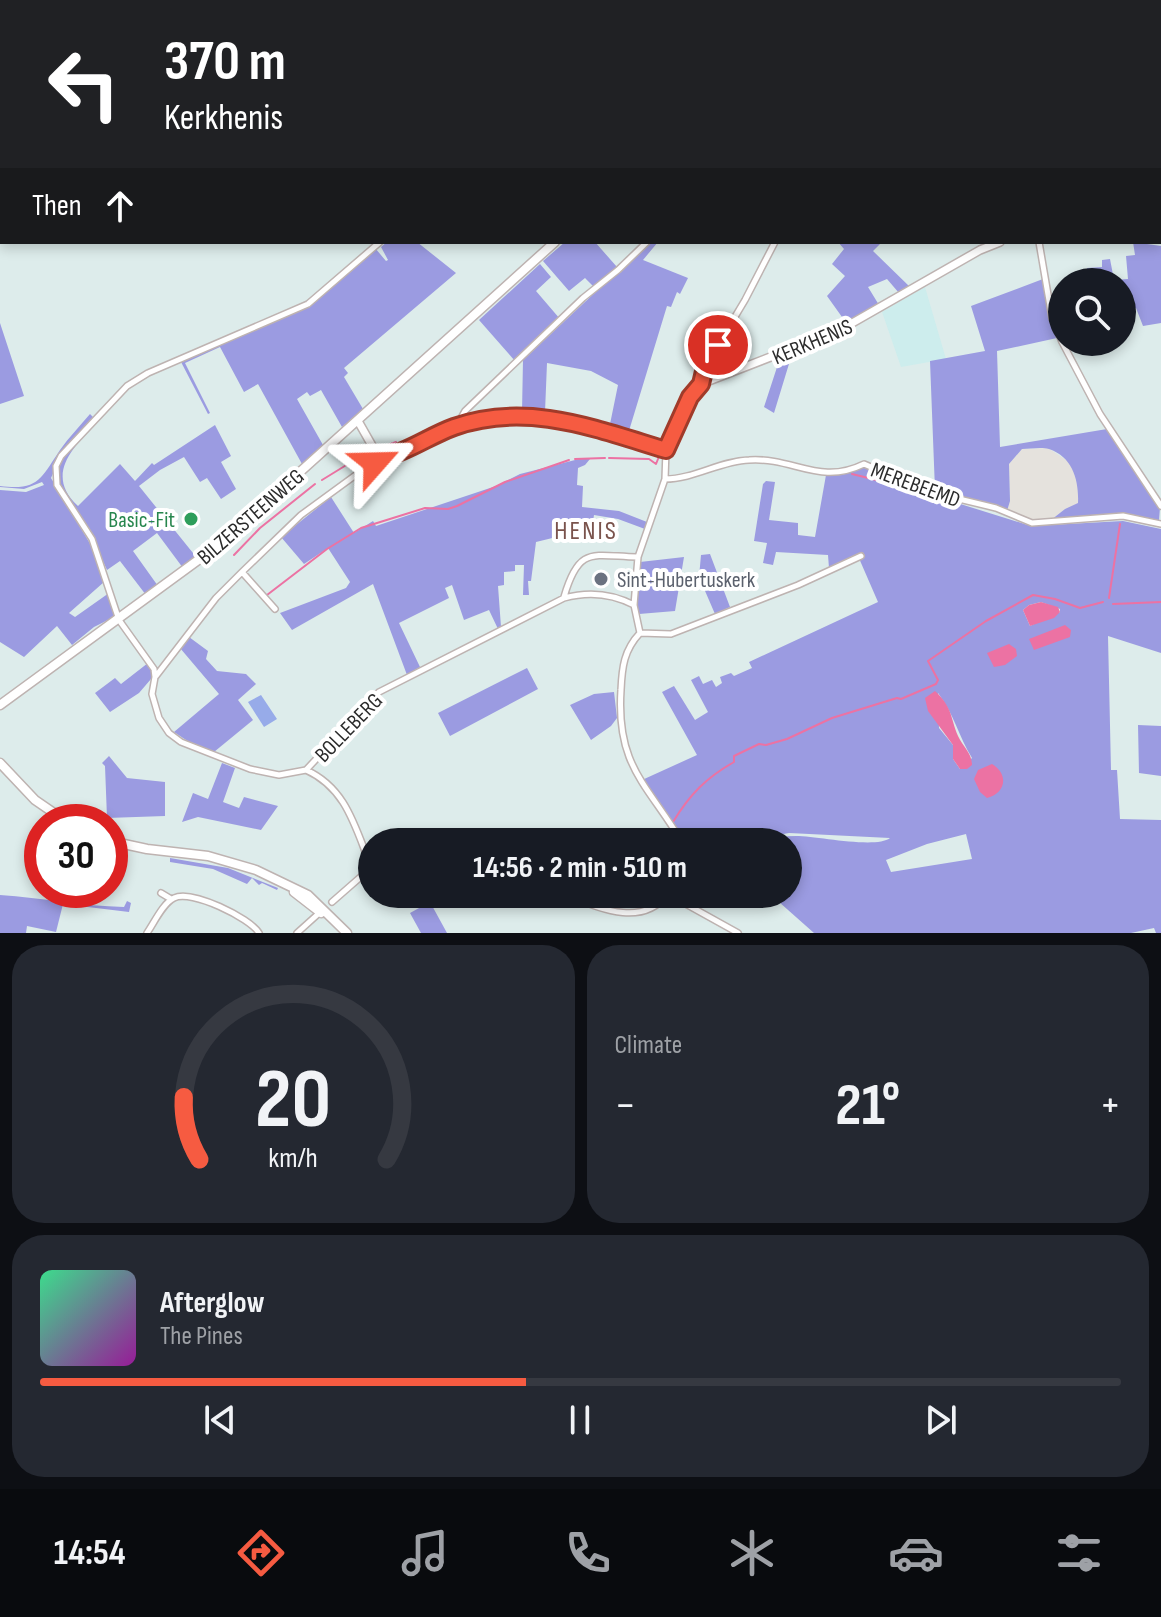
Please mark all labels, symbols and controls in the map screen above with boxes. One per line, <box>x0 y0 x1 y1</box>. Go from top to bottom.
text: 370 m <box>164 29 286 96</box>
icon: left <box>32 32 136 136</box>
text: Kerkhenis <box>164 97 283 140</box>
icon: ahead <box>98 184 142 228</box>
text: Then <box>32 188 82 224</box>
map controls <box>1048 268 1136 356</box>
button: search <box>1048 268 1136 356</box>
pin <box>684 311 752 379</box>
street label: KERKHENIS <box>769 313 857 371</box>
icon: arrive <box>696 323 740 367</box>
position arrow <box>333 421 417 505</box>
street label: MEREBEEMD <box>867 457 964 514</box>
street label: BILZERSTEENWEG <box>192 463 310 571</box>
place label: Basic-Fit <box>108 507 175 534</box>
marker: Basic-Fit <box>182 510 200 528</box>
district label: HENIS <box>554 516 618 547</box>
place label: Sint-Hubertuskerk <box>617 567 756 594</box>
marker: Sint-Hubertuskerk <box>592 570 610 588</box>
street label: BOLLEBERG <box>310 688 389 768</box>
speed limit sign: 30 <box>24 804 128 908</box>
text: 14:56 · 2 min · 510 m <box>473 850 687 886</box>
text: Climate <box>615 1030 682 1061</box>
text: 20 <box>255 1051 331 1151</box>
text: 21° <box>835 1070 900 1142</box>
text: − <box>615 1079 636 1132</box>
text: + <box>1099 1079 1121 1132</box>
text: km/h <box>269 1141 318 1176</box>
text: Afterglow <box>160 1285 265 1321</box>
text: The Pines <box>160 1321 243 1352</box>
icon: previous <box>198 1398 242 1442</box>
icon: pause <box>558 1398 602 1442</box>
icon: next <box>919 1398 963 1442</box>
icon: directions <box>233 1525 289 1581</box>
icon: music <box>397 1525 453 1581</box>
icon: phone <box>560 1525 616 1581</box>
icon: climate <box>724 1525 780 1581</box>
icon: car <box>888 1525 944 1581</box>
icon: filters <box>1051 1525 1107 1581</box>
text: 14:54 <box>54 1532 126 1575</box>

